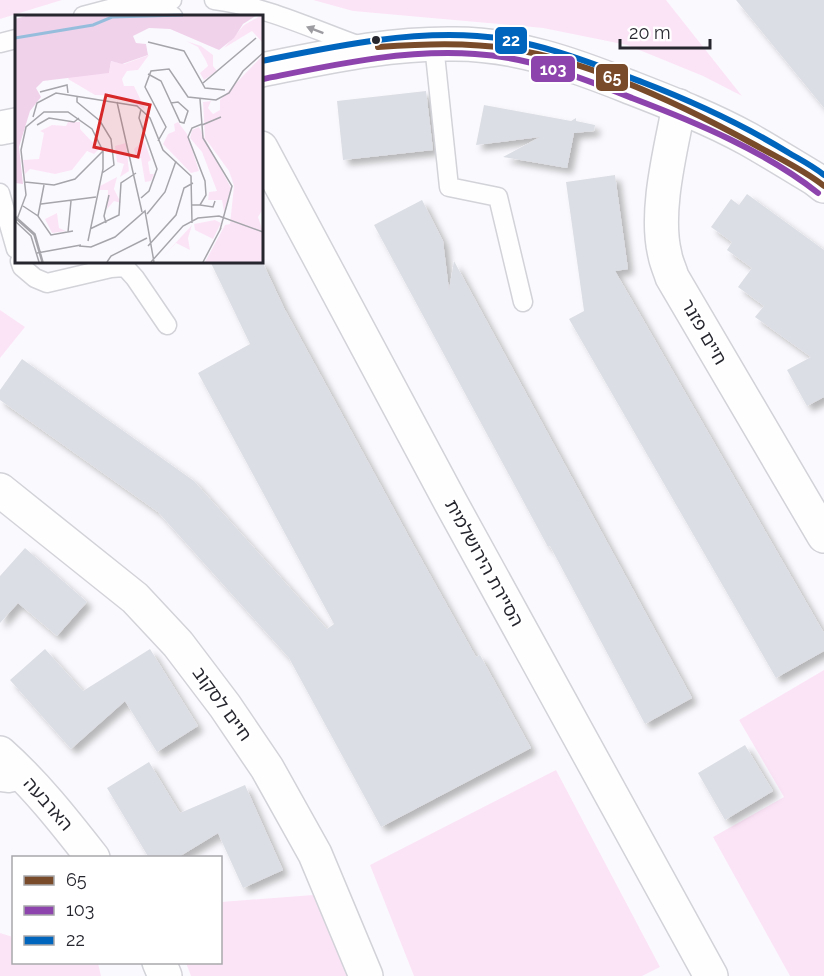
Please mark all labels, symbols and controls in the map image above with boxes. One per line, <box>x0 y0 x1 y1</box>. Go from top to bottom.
scale bar <box>620 12 710 50</box>
inset map <box>15 15 262 262</box>
text: 20 m <box>629 22 671 43</box>
one-way arrow <box>306 24 324 34</box>
line badge: 22 <box>494 26 528 55</box>
text: 22 <box>502 31 520 50</box>
unlabelled marker <box>370 34 382 46</box>
line badge: 103 <box>530 55 576 83</box>
text: 103 <box>540 60 566 79</box>
line badge: 65 <box>595 63 629 92</box>
text: 65 <box>603 68 621 87</box>
street label: חיים פזנר <box>677 295 732 368</box>
street label: הסיירת הירושלמית <box>441 496 528 630</box>
street label: חיים לסקוב <box>189 663 256 745</box>
street label: הארבעה <box>20 773 77 835</box>
legend <box>12 856 222 964</box>
text: 65 <box>66 869 87 890</box>
text: 103 <box>66 899 94 920</box>
text: 22 <box>66 929 85 950</box>

